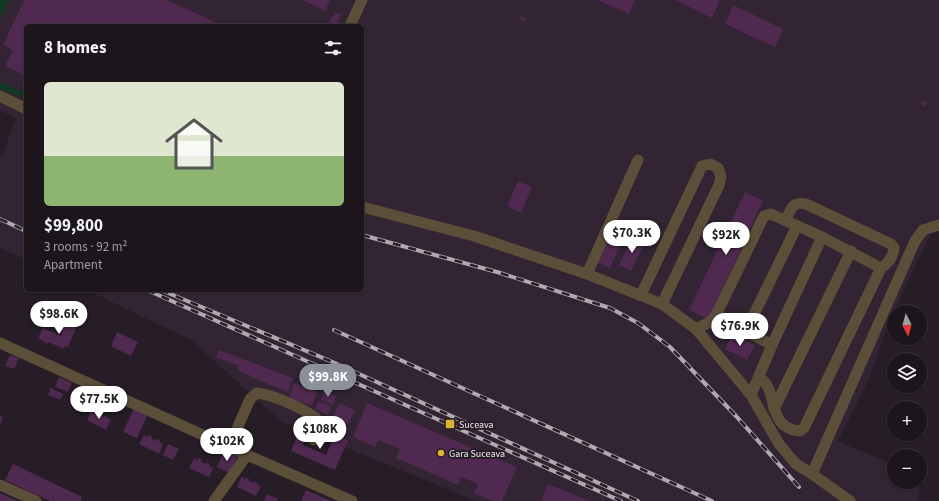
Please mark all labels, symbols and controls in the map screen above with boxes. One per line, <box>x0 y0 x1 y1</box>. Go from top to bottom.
text: 8 homes <box>44 36 106 60</box>
icon: filters <box>322 37 344 59</box>
icon: home <box>158 108 230 180</box>
text: $99,800 <box>44 214 103 238</box>
pin: $70.3K <box>599 220 665 254</box>
pin: $92K <box>702 222 750 256</box>
text: $70.3K <box>612 224 652 242</box>
text: $92K <box>712 226 740 244</box>
text: 3 rooms · 92 m² <box>44 238 127 256</box>
text: Apartment <box>44 256 102 274</box>
pin: $98.6K <box>26 301 92 335</box>
text: $98.6K <box>39 305 79 323</box>
north arrow <box>887 305 927 345</box>
map controls <box>887 305 927 489</box>
pin: $76.9K <box>707 313 773 347</box>
text: $76.9K <box>720 317 760 335</box>
button: layers <box>887 353 927 393</box>
pin: $99.8K <box>295 364 361 398</box>
text: $99.8K <box>308 368 348 386</box>
pin: $77.5K <box>66 386 132 420</box>
text: $77.5K <box>79 390 119 408</box>
button: + <box>887 401 927 441</box>
pin: $108K <box>292 416 348 450</box>
marker: Suceava <box>444 418 456 430</box>
place label: Suceava <box>459 418 494 432</box>
text: $108K <box>302 420 338 438</box>
pin: $102K <box>199 428 255 462</box>
text: $102K <box>209 432 245 450</box>
place label: Gara Suceava <box>449 447 505 461</box>
marker: Gara Suceava <box>436 448 446 458</box>
button: − <box>887 449 927 489</box>

